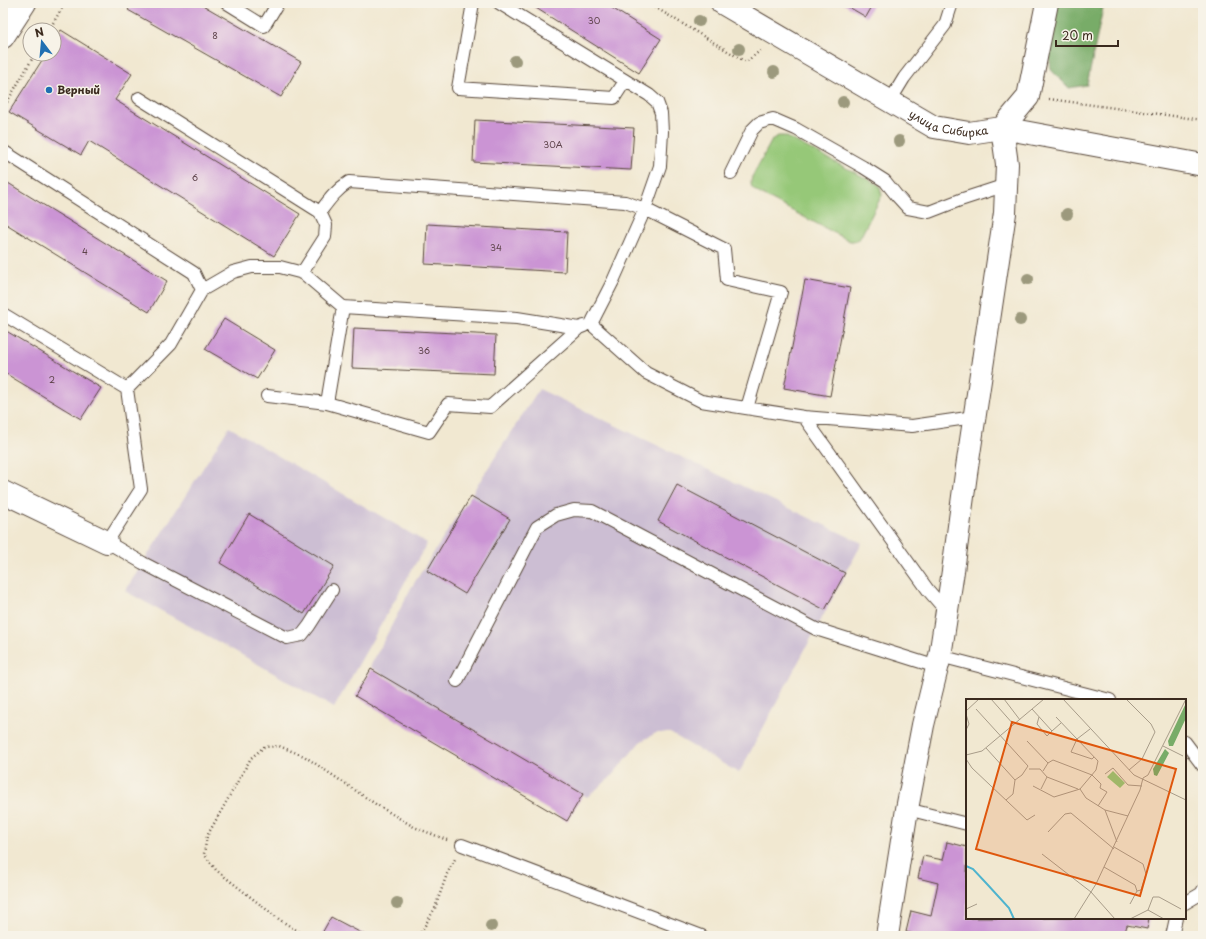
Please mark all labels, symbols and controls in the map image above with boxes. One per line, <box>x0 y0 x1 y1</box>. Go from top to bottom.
house number: 30 <box>588 13 601 27</box>
north arrow <box>22 22 62 62</box>
text: N <box>33 22 46 41</box>
scale bar <box>1056 22 1118 48</box>
text: 20 m <box>1062 26 1093 44</box>
house number: 8 <box>212 28 218 42</box>
place label: Верный <box>57 81 100 98</box>
marker: Верный <box>44 85 54 95</box>
street label: улица Сибирка <box>906 105 989 141</box>
house number: 30А <box>543 137 563 151</box>
house number: 6 <box>192 170 198 184</box>
house number: 34 <box>490 240 502 254</box>
house number: 4 <box>82 244 88 258</box>
house number: 36 <box>418 343 430 357</box>
house number: 2 <box>49 372 55 386</box>
inset map <box>966 699 1186 919</box>

